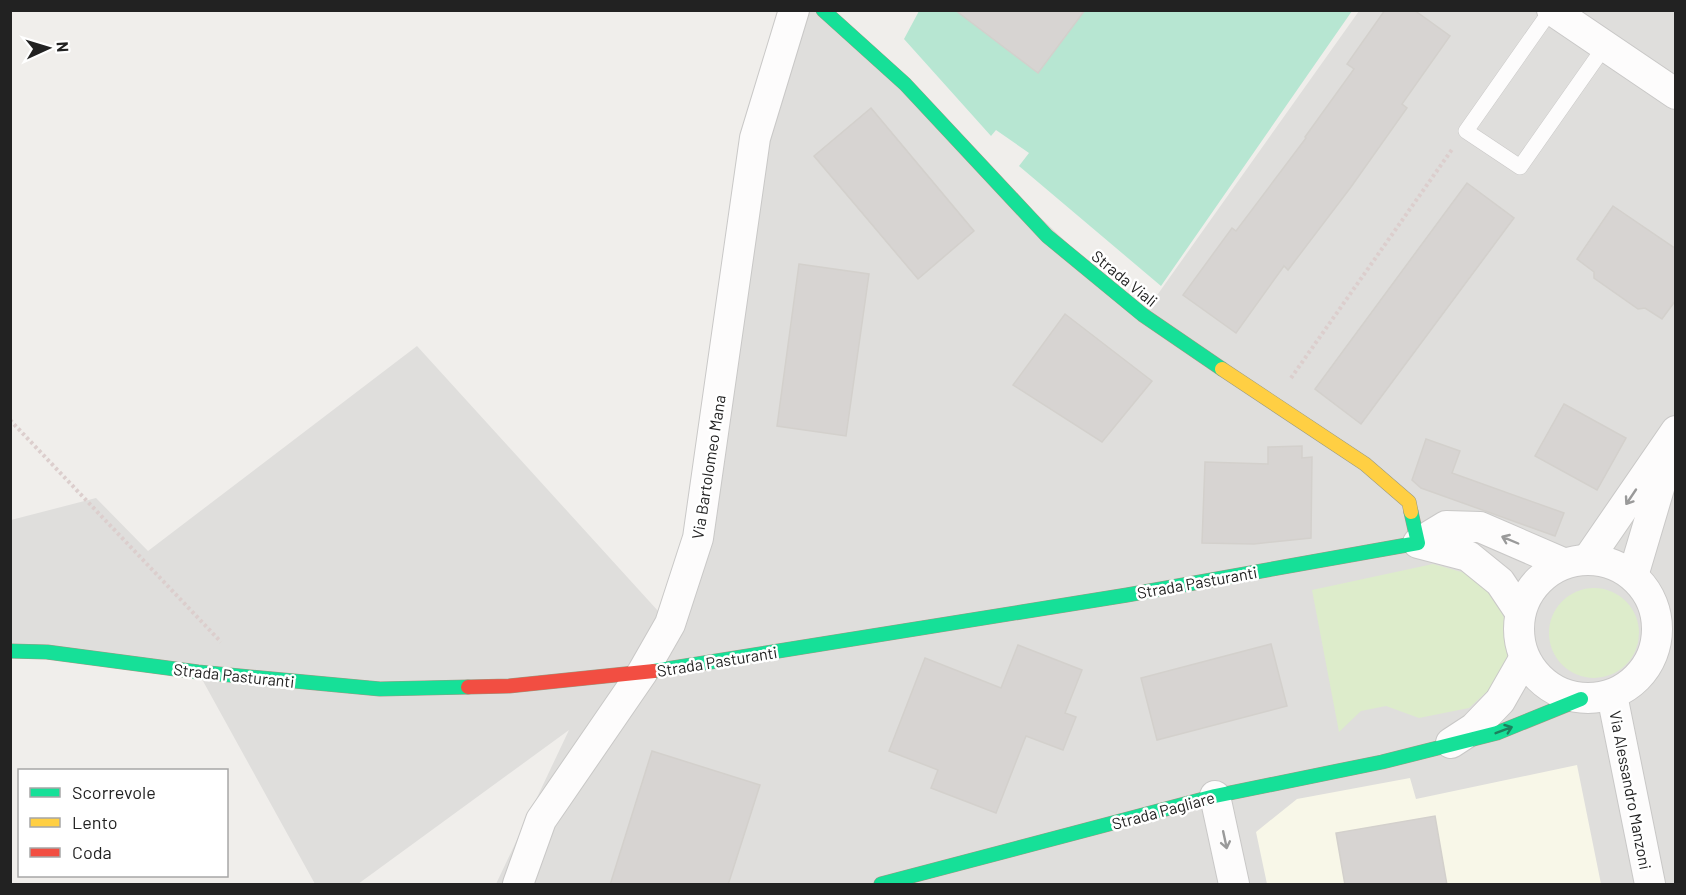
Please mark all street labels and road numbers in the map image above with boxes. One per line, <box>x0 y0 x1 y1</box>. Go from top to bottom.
street label: Strada Viali <box>1088 246 1162 310</box>
street label: Via Bartolomeo Mana <box>687 394 729 540</box>
street label: Strada Pasturanti <box>1136 562 1258 602</box>
street label: Strada Pasturanti <box>656 642 778 680</box>
street label: Strada Pasturanti <box>173 659 295 691</box>
street label: Via Alessandro Manzoni <box>1606 709 1656 871</box>
street label: Strada Pagliare <box>1110 787 1216 833</box>

